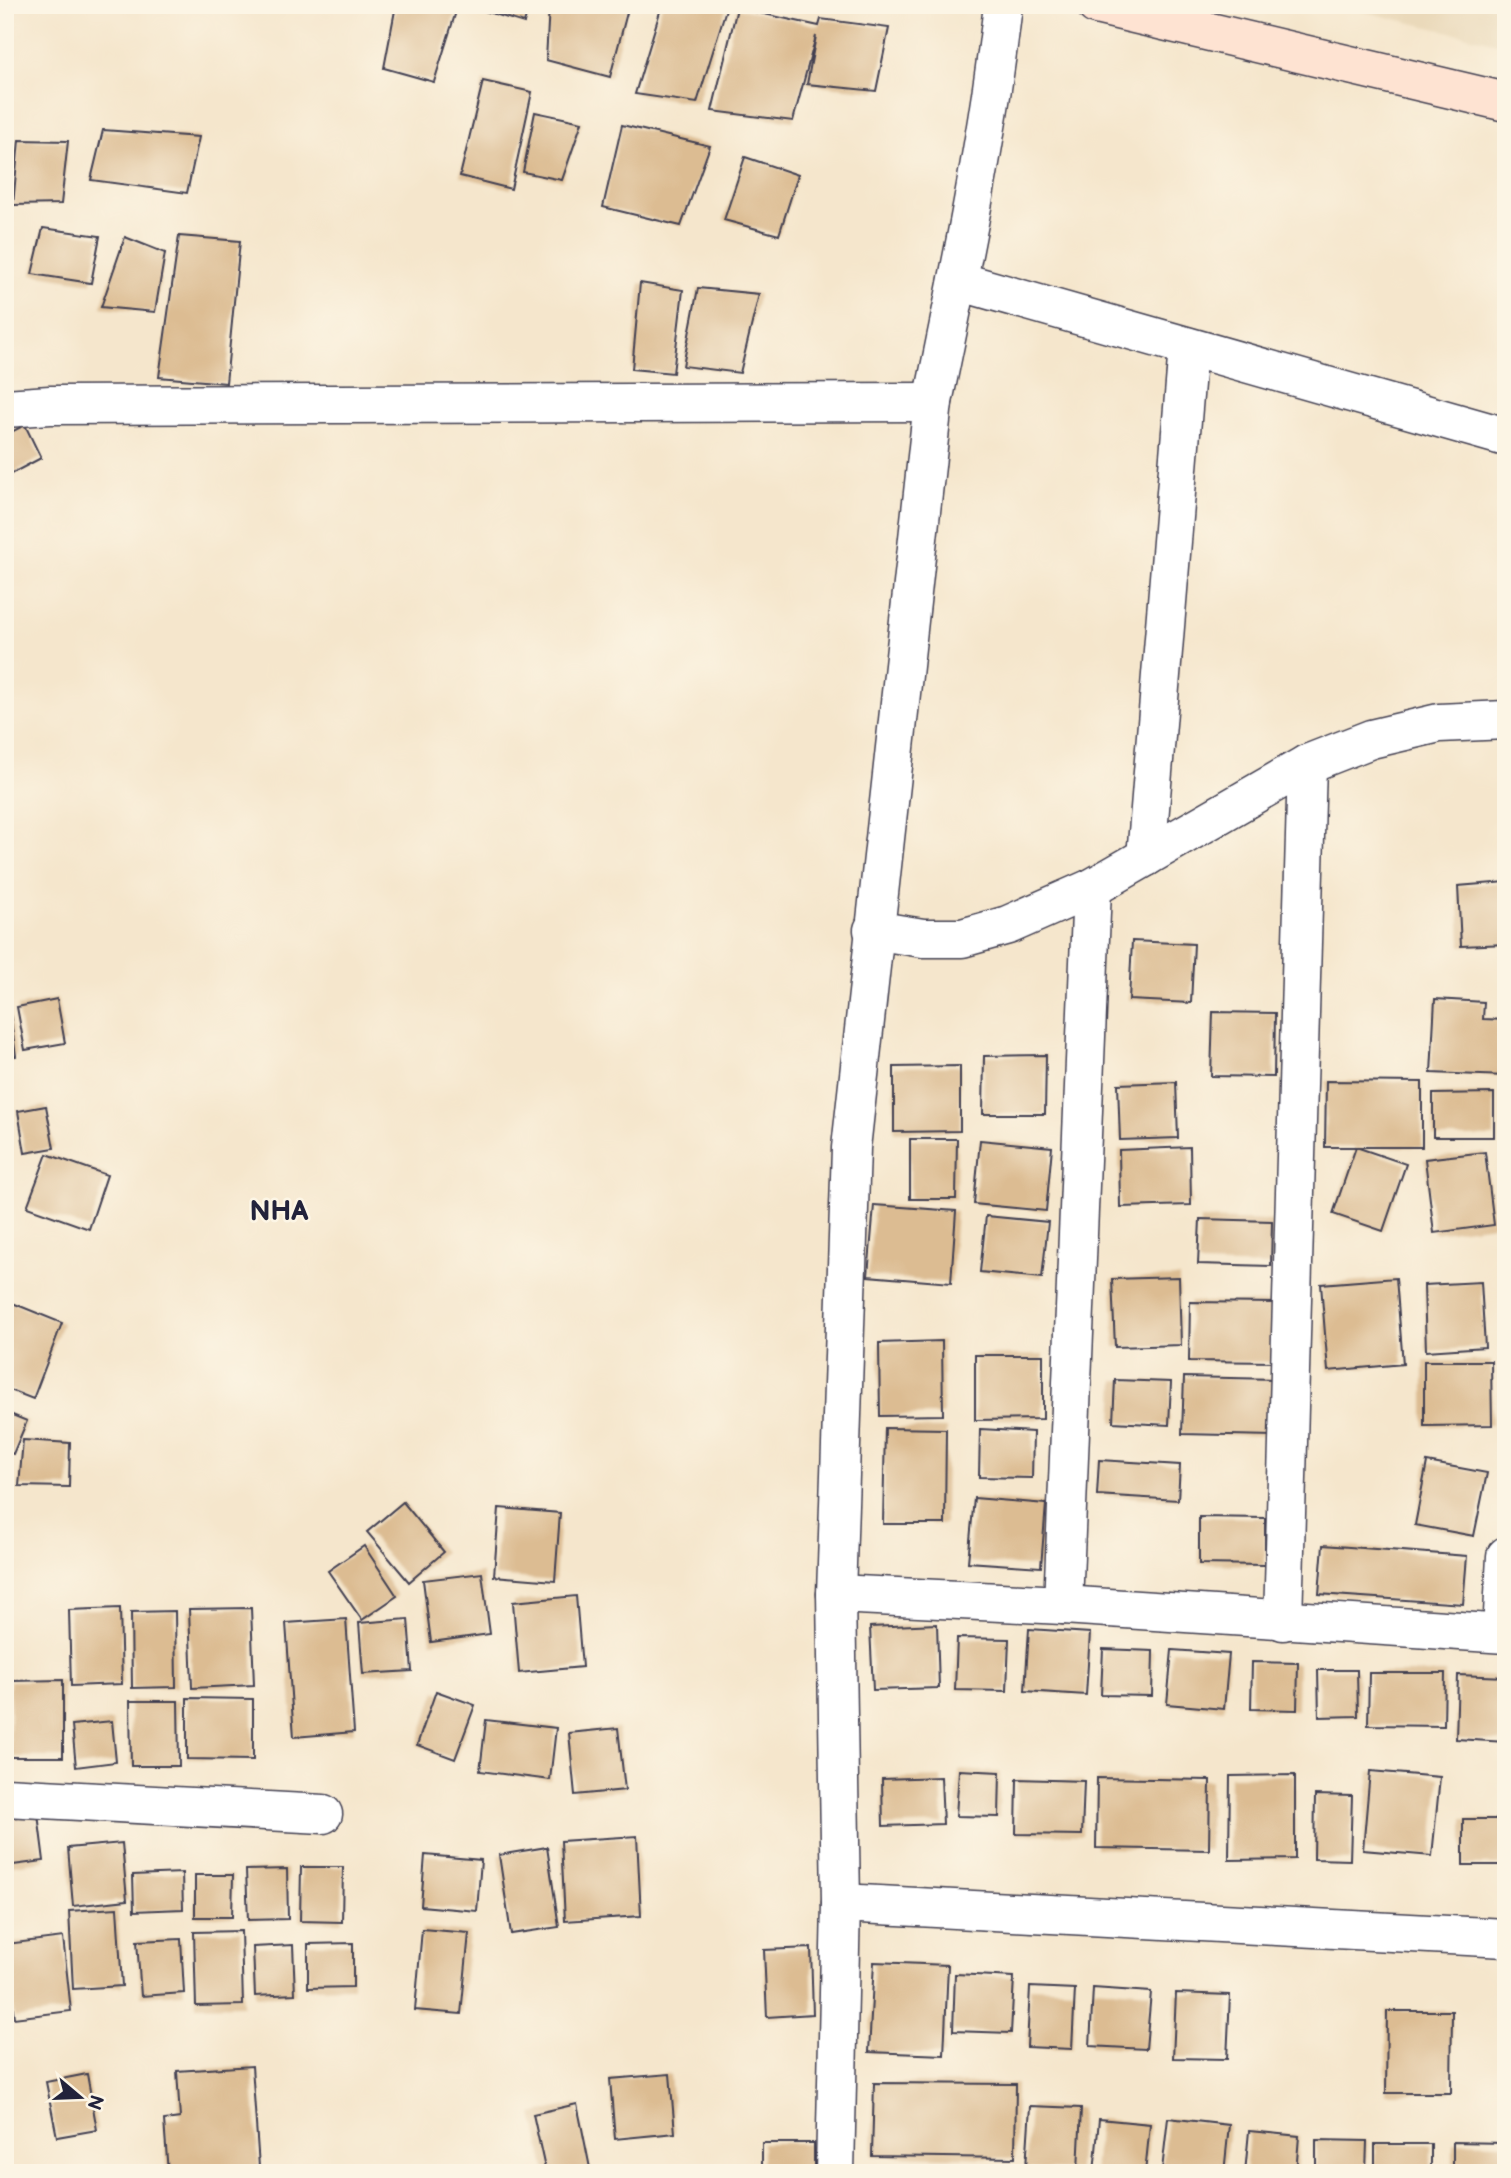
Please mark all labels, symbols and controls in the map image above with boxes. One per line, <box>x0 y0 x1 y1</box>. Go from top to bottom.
district label: NHA <box>250 1195 309 1228</box>
north arrow <box>46 2062 116 2132</box>
text: N <box>81 2092 108 2113</box>

